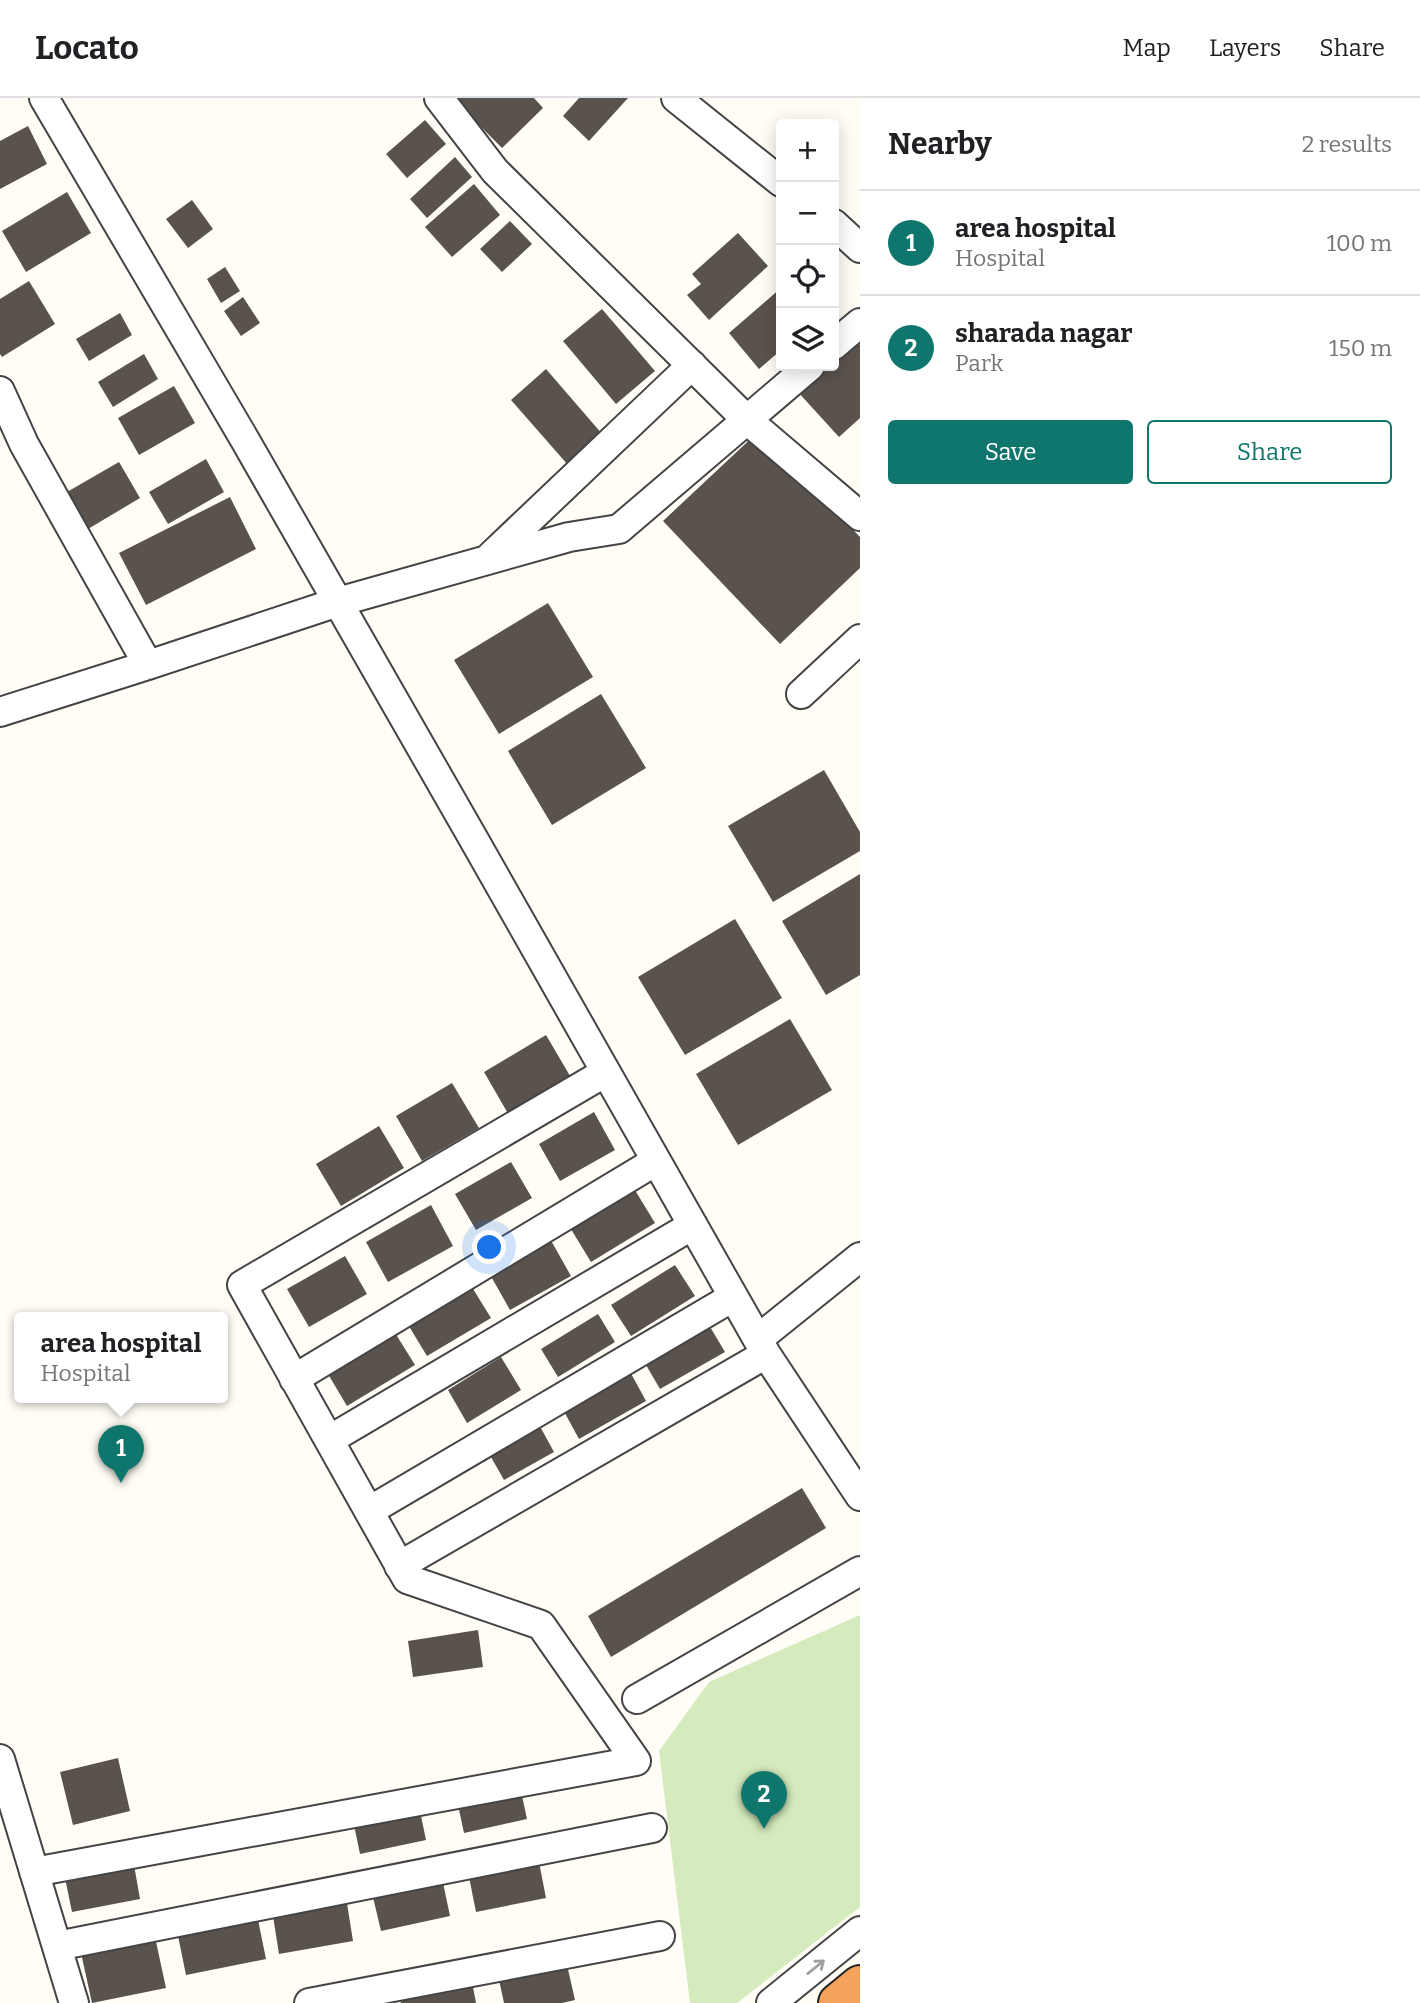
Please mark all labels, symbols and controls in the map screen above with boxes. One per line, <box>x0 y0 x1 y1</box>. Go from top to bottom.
text: Locato <box>35 28 139 68</box>
text: Map <box>1123 34 1171 62</box>
text: Layers <box>1209 34 1281 62</box>
text: Share <box>1319 34 1385 62</box>
map controls <box>776 119 839 371</box>
button: + <box>776 119 839 182</box>
text: Nearby <box>888 126 992 162</box>
text: 2 results <box>1302 130 1392 158</box>
button: − <box>776 182 839 245</box>
text: area hospital <box>955 213 1116 244</box>
text: 1 <box>906 229 916 257</box>
text: 100 m <box>1327 229 1392 257</box>
text: Hospital <box>955 244 1045 272</box>
button: locate <box>776 245 839 308</box>
button: layers <box>776 308 839 371</box>
text: sharada nagar <box>955 318 1132 349</box>
text: 2 <box>905 334 917 362</box>
text: 150 m <box>1329 334 1392 362</box>
text: Park <box>955 349 1004 377</box>
button: Save <box>888 420 1133 484</box>
button: Share <box>1147 420 1392 484</box>
your location <box>472 1230 506 1264</box>
popup <box>14 1312 228 1403</box>
text: area hospital <box>41 1328 201 1359</box>
text: Hospital <box>41 1359 131 1387</box>
pin: 1 <box>98 1425 144 1483</box>
pin: 2 <box>741 1771 787 1829</box>
one-way arrow <box>806 1959 824 1975</box>

